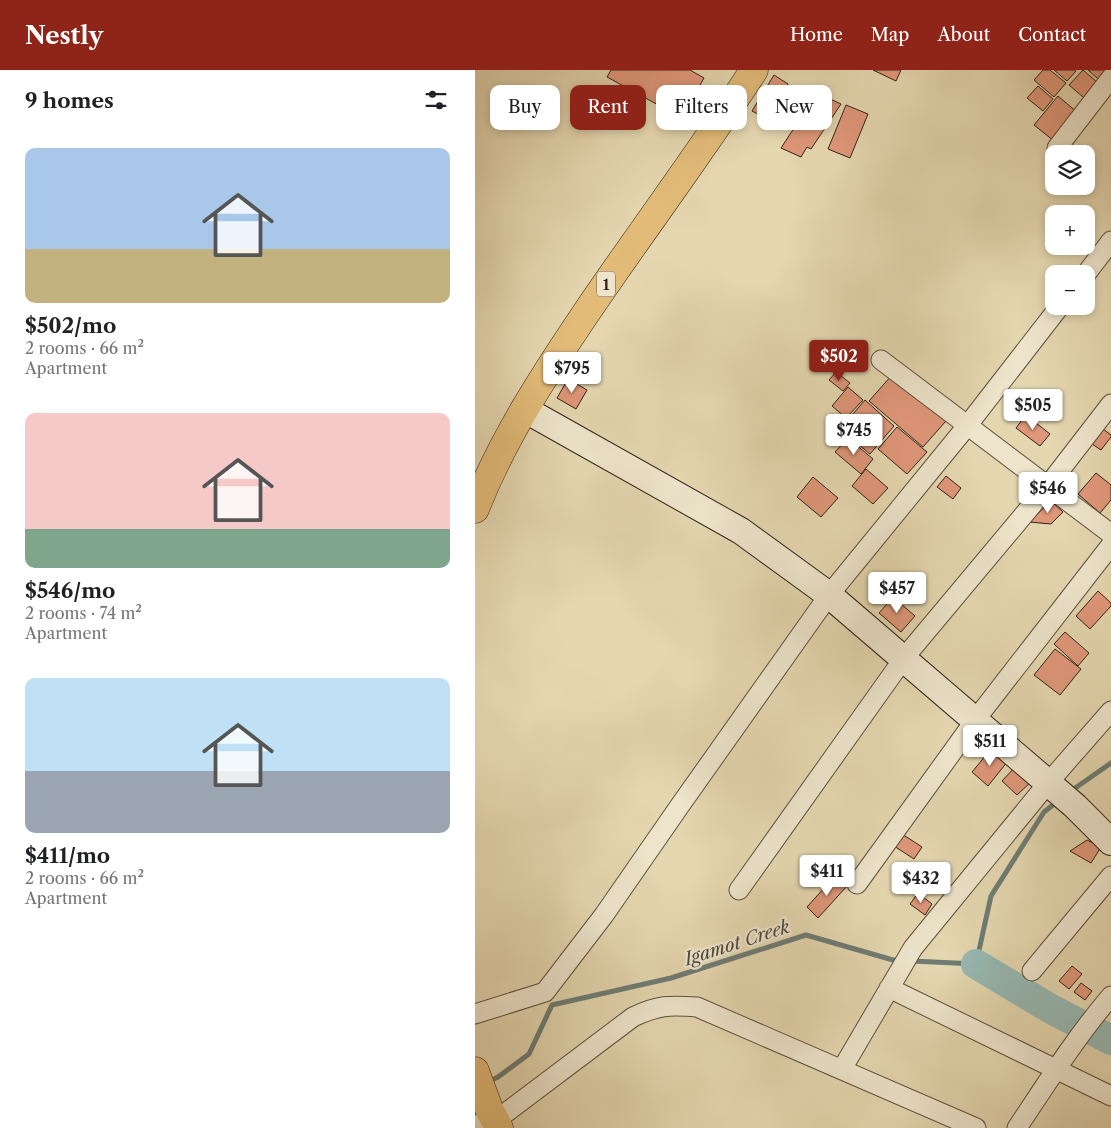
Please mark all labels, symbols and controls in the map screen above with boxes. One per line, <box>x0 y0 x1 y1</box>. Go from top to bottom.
text: Nestly <box>25 21 103 50</box>
text: Home <box>790 24 843 46</box>
text: Map <box>871 24 909 46</box>
text: About <box>937 24 990 46</box>
text: Contact <box>1018 24 1086 46</box>
chip: Buy <box>490 85 560 130</box>
chip: Rent <box>570 85 646 130</box>
chip: Filters <box>656 85 747 130</box>
chip: New <box>757 85 832 130</box>
icon: filters <box>422 86 450 114</box>
text: 9 homes <box>25 88 114 113</box>
map controls <box>1045 145 1095 315</box>
button: layers <box>1045 145 1095 195</box>
icon: home <box>193 180 283 270</box>
button: + <box>1045 205 1095 255</box>
button: − <box>1045 265 1095 315</box>
road number: 1 <box>597 272 615 296</box>
text: $502/mo <box>25 313 116 338</box>
text: 2 rooms · 66 m² <box>25 338 144 358</box>
pin: $502 <box>809 340 869 382</box>
text: $502 <box>820 346 858 366</box>
pin: $795 <box>542 352 602 394</box>
text: Apartment <box>25 358 107 378</box>
text: $795 <box>554 358 590 378</box>
pin: $505 <box>1003 388 1063 431</box>
text: $505 <box>1015 395 1051 415</box>
pin: $745 <box>824 414 884 456</box>
text: $745 <box>836 420 872 440</box>
icon: home <box>193 445 283 535</box>
pin: $546 <box>1018 472 1078 514</box>
text: $546 <box>1030 478 1066 498</box>
pin: $457 <box>867 572 927 614</box>
text: $546/mo <box>25 578 115 603</box>
text: $457 <box>879 578 915 598</box>
text: 2 rooms · 74 m² <box>25 603 142 623</box>
text: Apartment <box>25 623 107 643</box>
icon: home <box>193 710 283 800</box>
pin: $511 <box>960 724 1020 767</box>
text: $511 <box>974 731 1006 751</box>
text: $411/mo <box>25 843 110 868</box>
pin: $411 <box>797 854 857 897</box>
text: $411 <box>811 861 843 881</box>
pin: $432 <box>891 862 951 904</box>
text: 2 rooms · 66 m² <box>25 868 144 888</box>
text: $432 <box>903 868 939 888</box>
text: Apartment <box>25 888 107 908</box>
water label: Igamot Creek <box>680 915 793 971</box>

